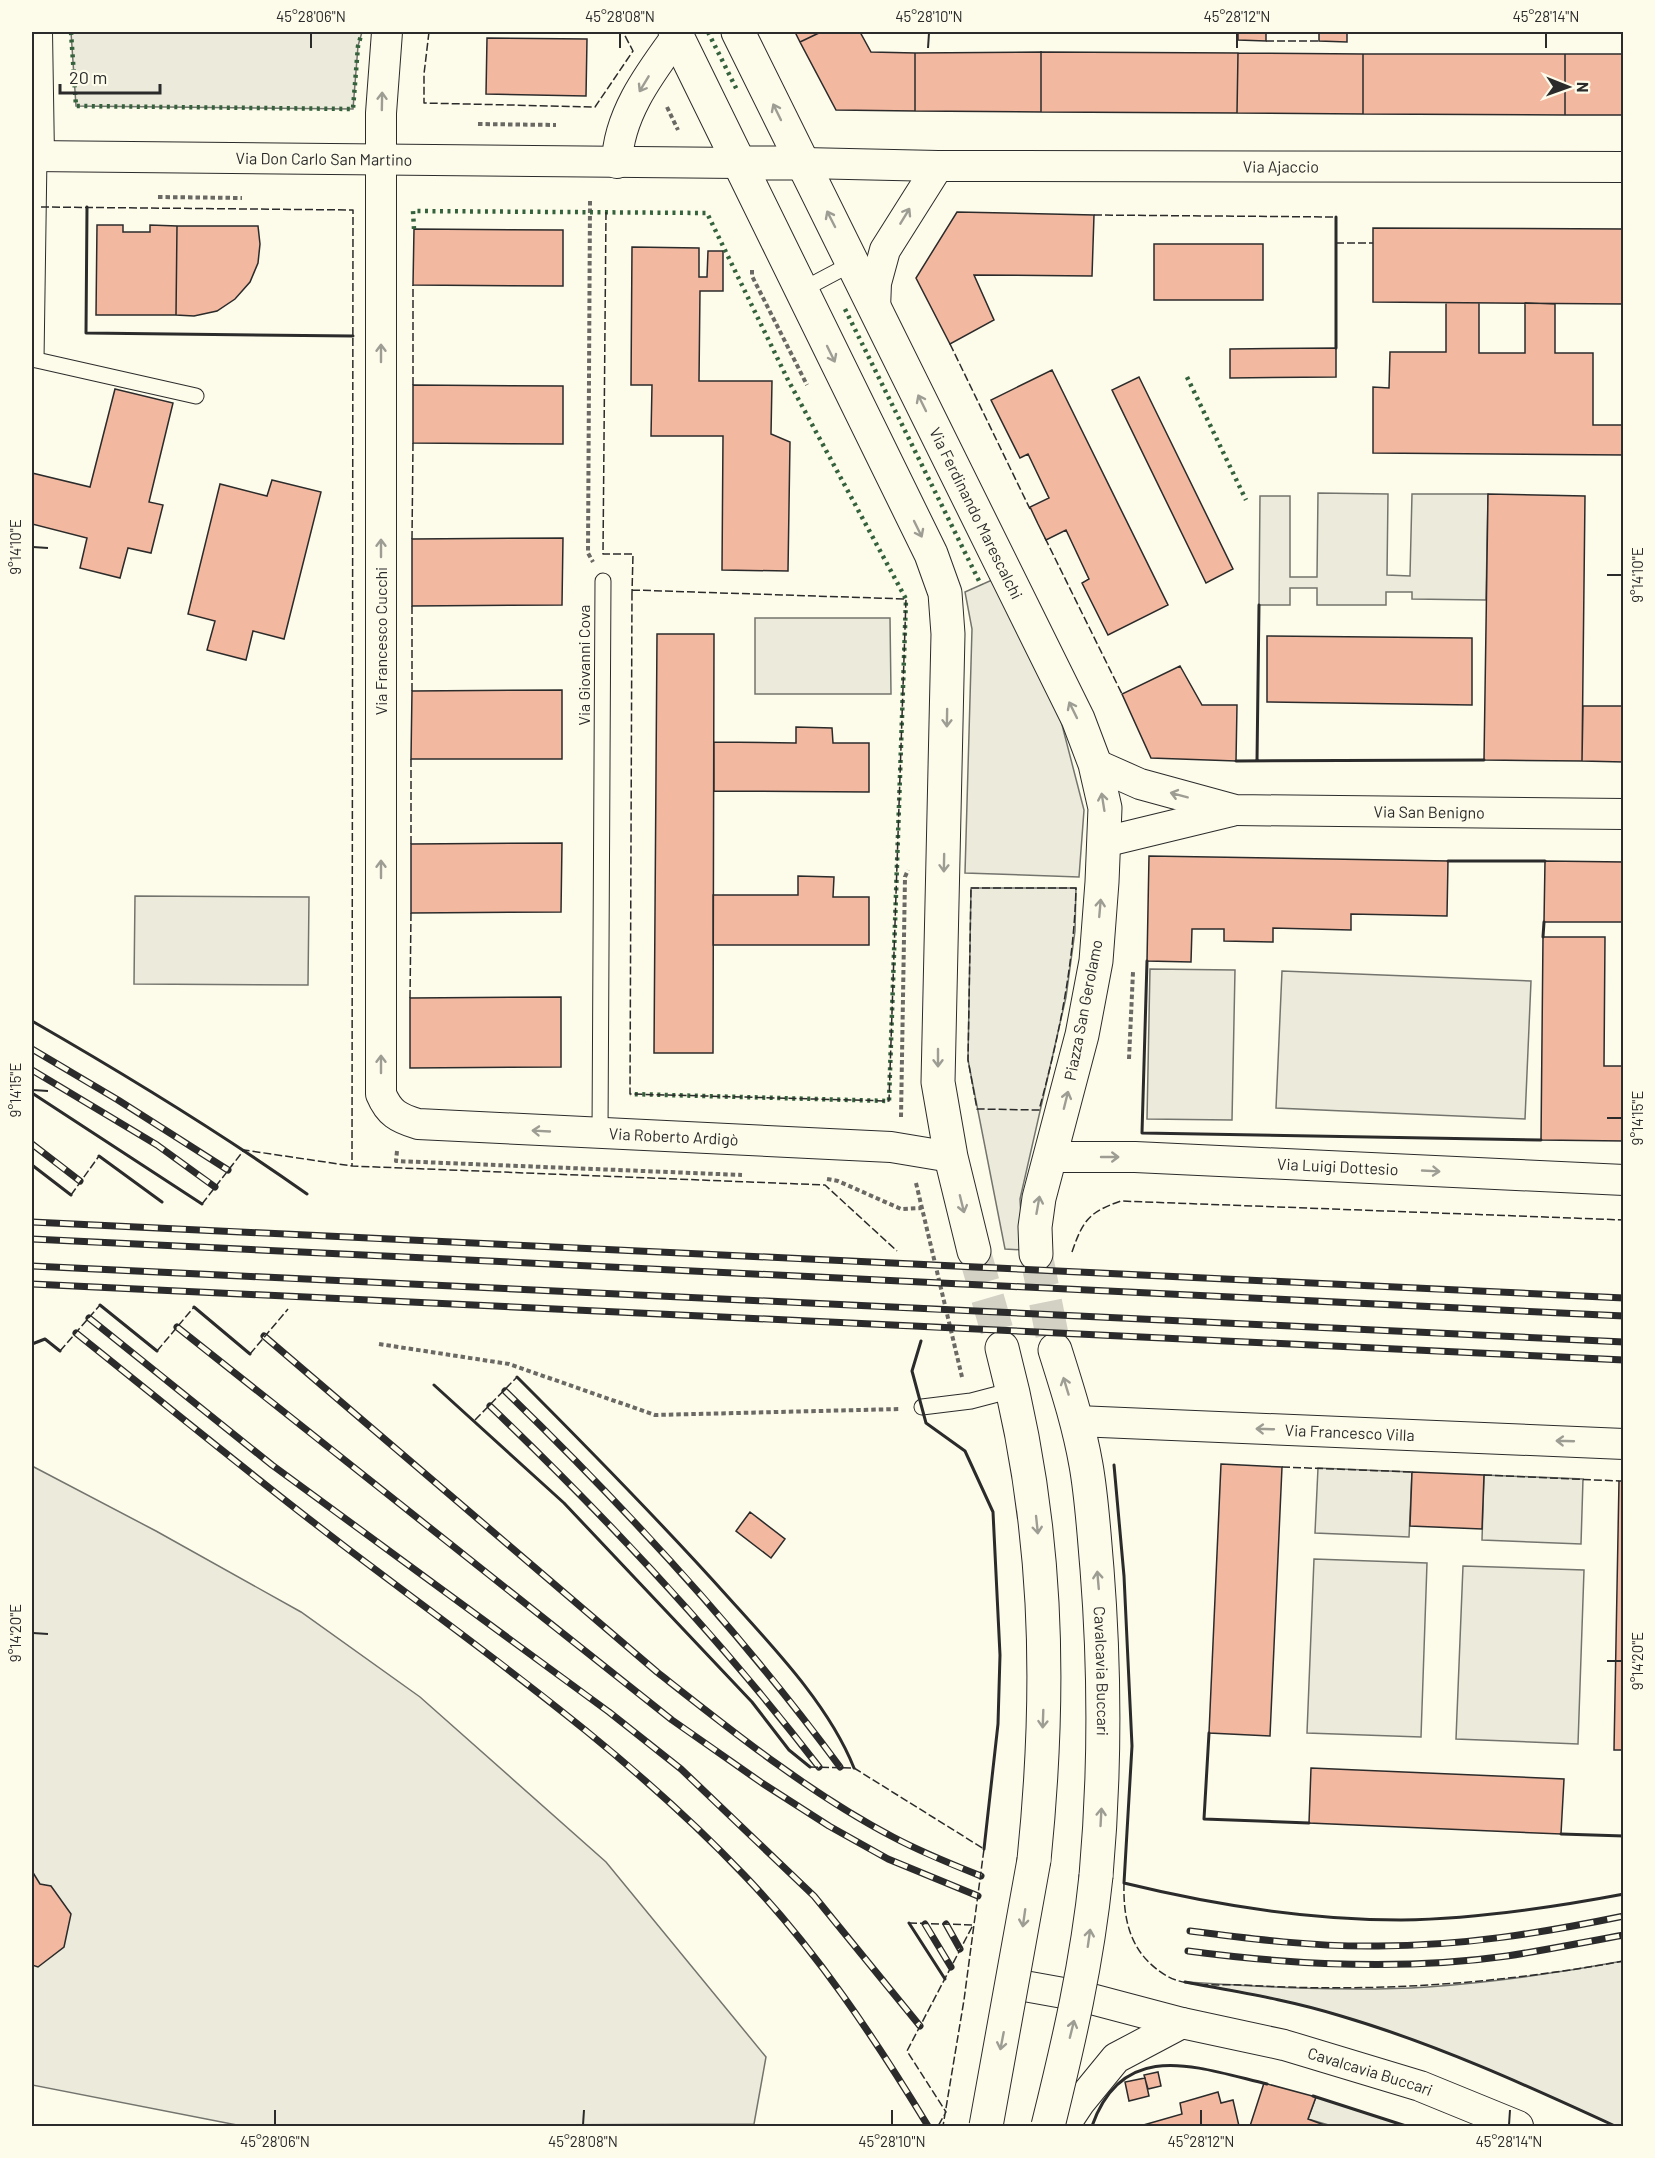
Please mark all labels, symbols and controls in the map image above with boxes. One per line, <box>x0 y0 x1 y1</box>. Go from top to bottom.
text: 45°28'06"N <box>276 7 346 25</box>
text: 45°28'08"N <box>585 7 655 25</box>
text: 45°28'10"N <box>895 7 963 25</box>
text: 45°28'12"N <box>1204 7 1270 25</box>
text: 45°28'14"N <box>1513 7 1579 25</box>
scale bar <box>60 57 160 95</box>
north arrow <box>1538 57 1598 117</box>
text: 20 m <box>69 66 107 88</box>
one-way arrow <box>638 75 650 92</box>
text: N <box>1574 82 1593 93</box>
one-way arrow <box>376 92 387 112</box>
one-way arrow <box>770 103 782 121</box>
street label: Via Don Carlo San Martino <box>235 148 412 169</box>
street label: Via Ajaccio <box>1243 156 1319 176</box>
one-way arrow <box>900 208 912 225</box>
one-way arrow <box>824 211 836 229</box>
one-way arrow <box>375 344 387 364</box>
one-way arrow <box>826 345 838 363</box>
one-way arrow <box>915 395 927 413</box>
street label: Via Ferdinando Marescalchi <box>926 424 1027 602</box>
text: 9°14'10"E <box>6 519 24 575</box>
one-way arrow <box>913 519 925 537</box>
one-way arrow <box>375 539 387 559</box>
text: 9°14'10"E <box>1628 547 1646 603</box>
street label: Via Francesco Cucchi <box>371 567 390 715</box>
street label: Via Giovanni Cova <box>574 605 593 726</box>
one-way arrow <box>1067 701 1078 719</box>
one-way arrow <box>941 708 953 728</box>
one-way arrow <box>1170 789 1189 800</box>
one-way arrow <box>1097 793 1108 813</box>
street label: Via San Benigno <box>1373 801 1485 822</box>
one-way arrow <box>939 852 950 872</box>
one-way arrow <box>375 860 387 880</box>
one-way arrow <box>1095 899 1106 919</box>
street label: Piazza San Gerolamo <box>1060 938 1105 1082</box>
one-way arrow <box>933 1047 944 1067</box>
one-way arrow <box>375 1055 387 1075</box>
text: 9°14'15"E <box>6 1063 24 1117</box>
one-way arrow <box>1060 1091 1072 1110</box>
text: 9°14'15"E <box>1628 1091 1646 1145</box>
street label: Via Roberto Ardigò <box>608 1123 739 1149</box>
one-way arrow <box>532 1125 552 1136</box>
one-way arrow <box>1100 1151 1120 1163</box>
street label: Via Luigi Dottesio <box>1277 1154 1399 1178</box>
one-way arrow <box>1420 1165 1440 1176</box>
one-way arrow <box>957 1194 969 1213</box>
one-way arrow <box>1033 1195 1044 1215</box>
one-way arrow <box>1060 1376 1071 1395</box>
street label: Via Francesco Villa <box>1284 1420 1415 1444</box>
one-way arrow <box>1256 1423 1276 1434</box>
one-way arrow <box>1556 1436 1576 1447</box>
one-way arrow <box>1032 1514 1043 1534</box>
one-way arrow <box>1092 1571 1103 1591</box>
text: 9°14'20"E <box>6 1604 24 1662</box>
street label: Cavalcavia Buccari <box>1091 1606 1113 1736</box>
text: 9°14'20"E <box>1628 1632 1646 1690</box>
one-way arrow <box>1038 1709 1049 1729</box>
one-way arrow <box>1095 1808 1106 1828</box>
one-way arrow <box>1018 1908 1029 1927</box>
one-way arrow <box>1084 1929 1095 1949</box>
one-way arrow <box>1066 2020 1078 2039</box>
one-way arrow <box>996 2031 1007 2051</box>
street label: Cavalcavia Buccari <box>1306 2043 1436 2099</box>
text: 45°28'06"N <box>240 2132 310 2150</box>
text: 45°28'08"N <box>548 2132 618 2150</box>
text: 45°28'10"N <box>858 2132 926 2150</box>
text: 45°28'12"N <box>1168 2132 1234 2150</box>
text: 45°28'14"N <box>1476 2132 1542 2150</box>

